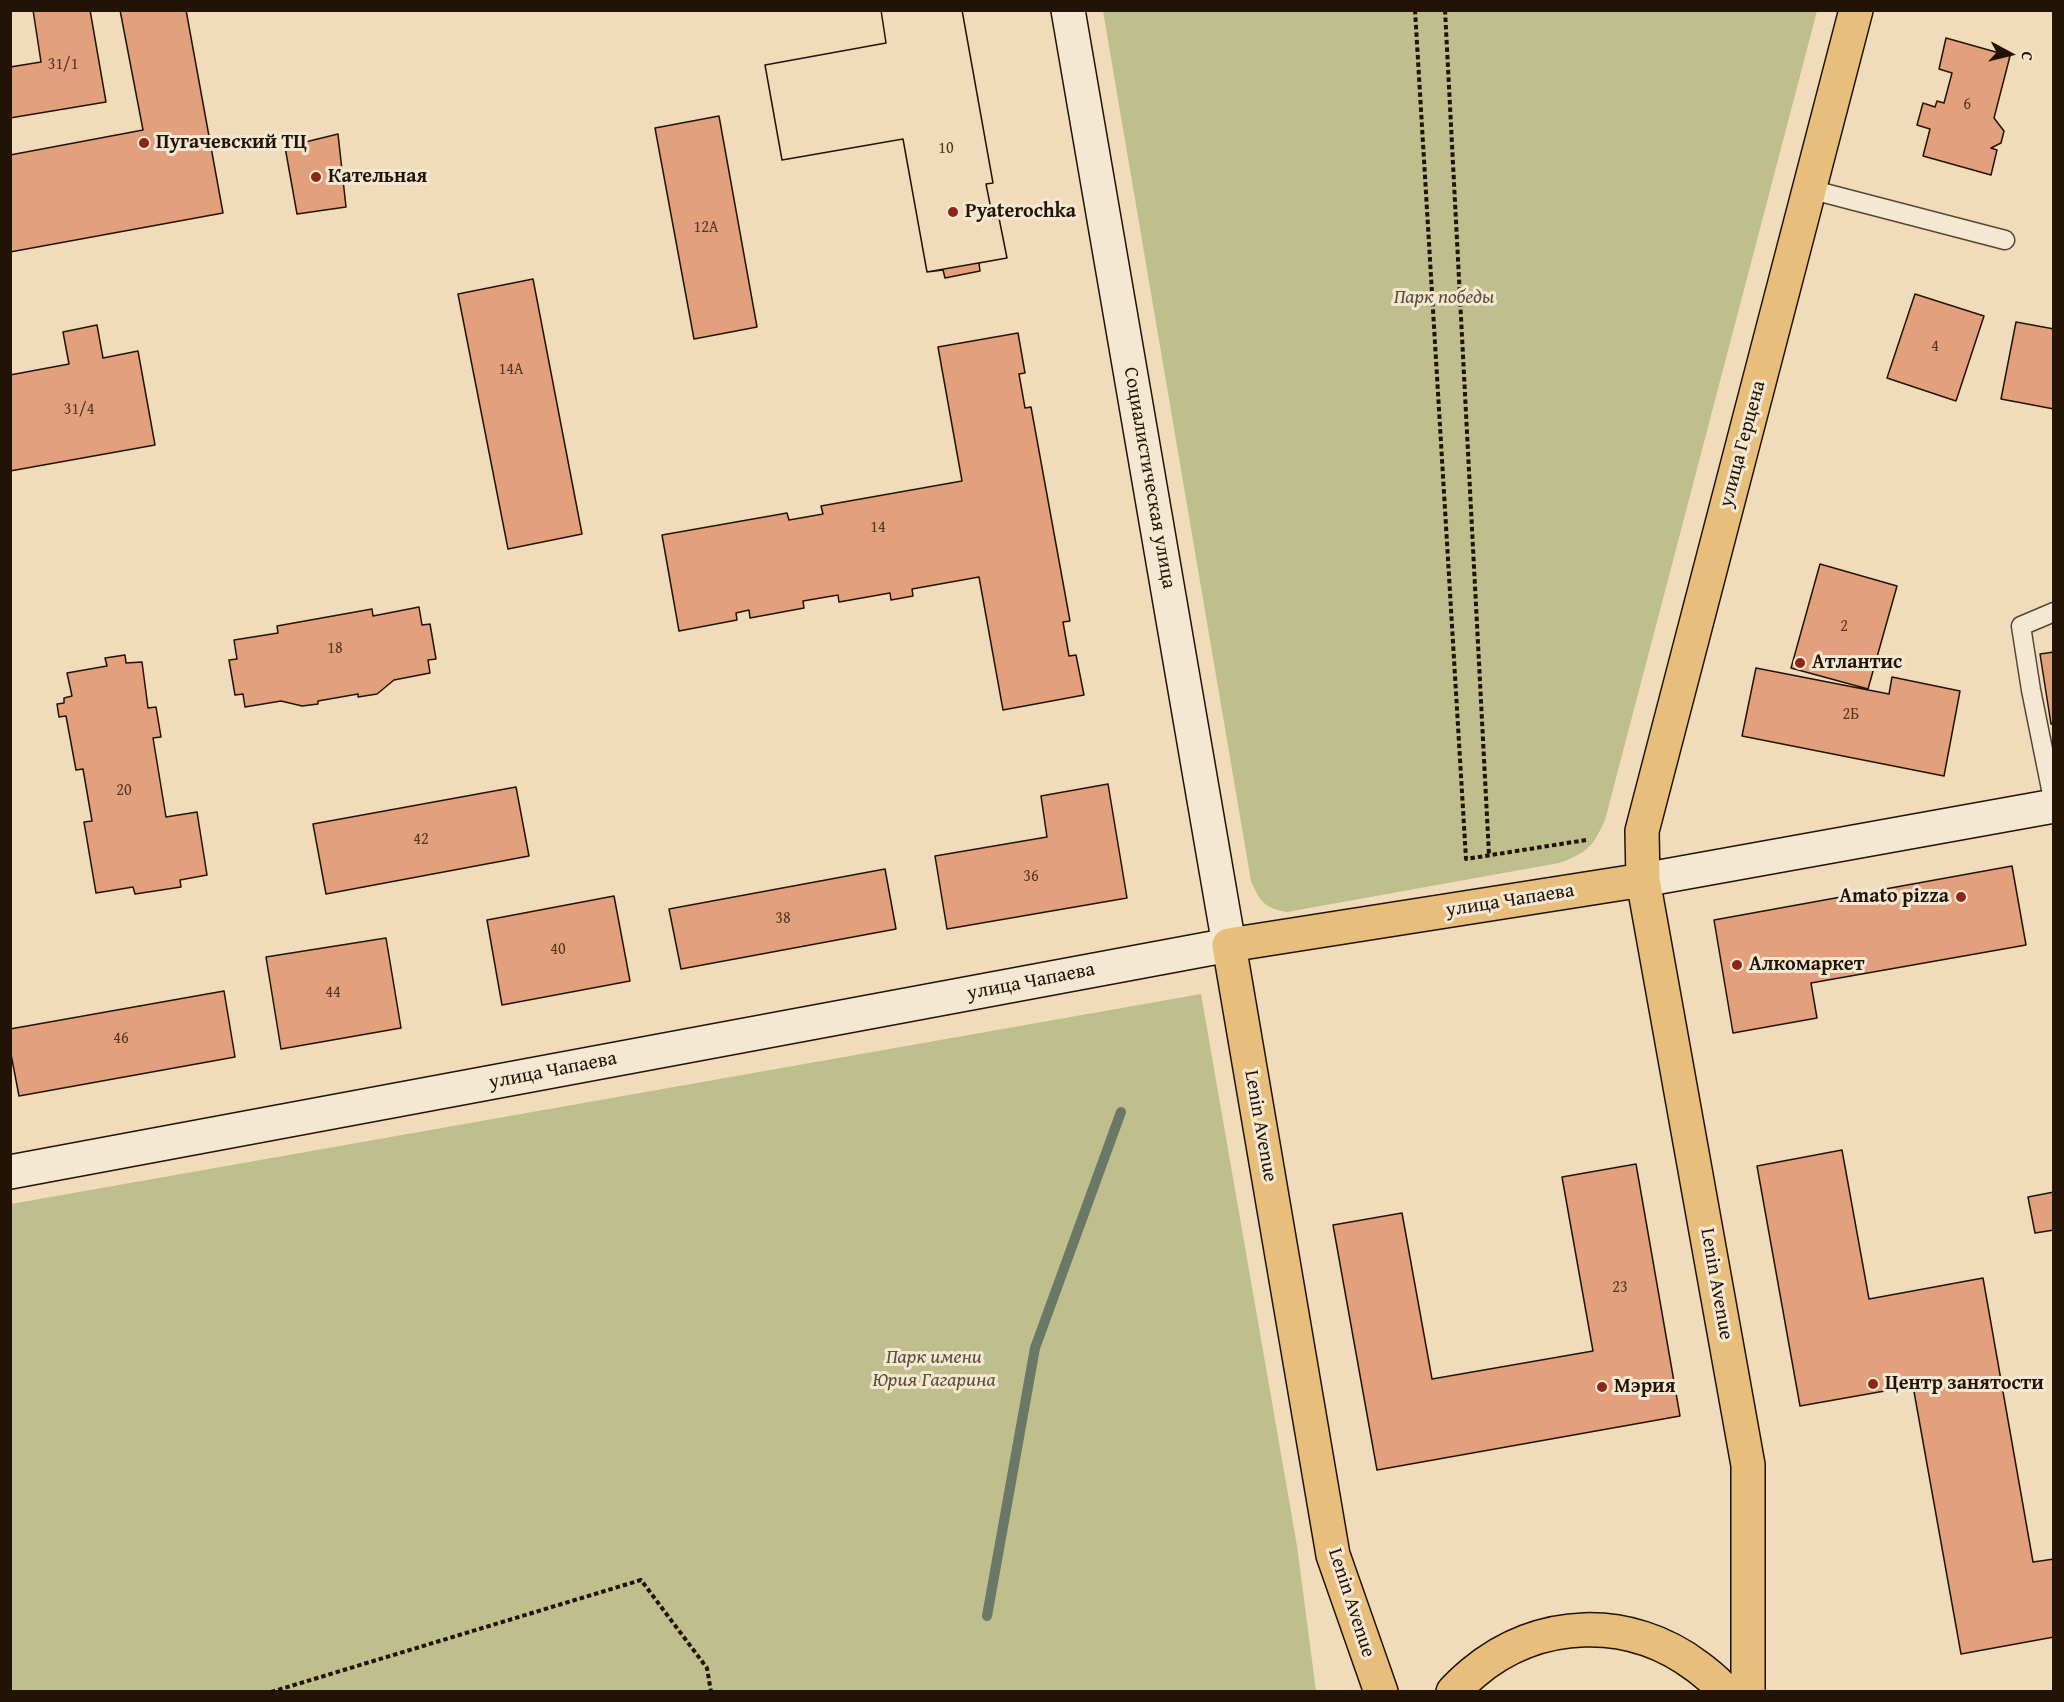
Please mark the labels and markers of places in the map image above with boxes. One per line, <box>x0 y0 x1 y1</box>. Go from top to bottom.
place label: Пугачевский ТЦ <box>156 131 307 155</box>
marker: Пугачевский ТЦ <box>137 136 151 150</box>
place label: Кательная <box>328 165 427 189</box>
marker: Кательная <box>309 170 323 184</box>
place label: Pyaterochka <box>965 200 1076 224</box>
marker: Pyaterochka <box>946 205 960 219</box>
place label: Атлантис <box>1812 651 1902 675</box>
marker: Атлантис <box>1793 656 1807 670</box>
place label: Amato pizza <box>1839 885 1949 909</box>
marker: Amato pizza <box>1954 890 1968 904</box>
place label: Алкомаркет <box>1749 953 1864 977</box>
marker: Алкомаркет <box>1730 958 1744 972</box>
place label: Центр занятости <box>1885 1372 2044 1396</box>
place label: Мэрия <box>1614 1375 1675 1399</box>
marker: Центр занятости <box>1866 1377 1880 1391</box>
marker: Мэрия <box>1595 1380 1609 1394</box>

